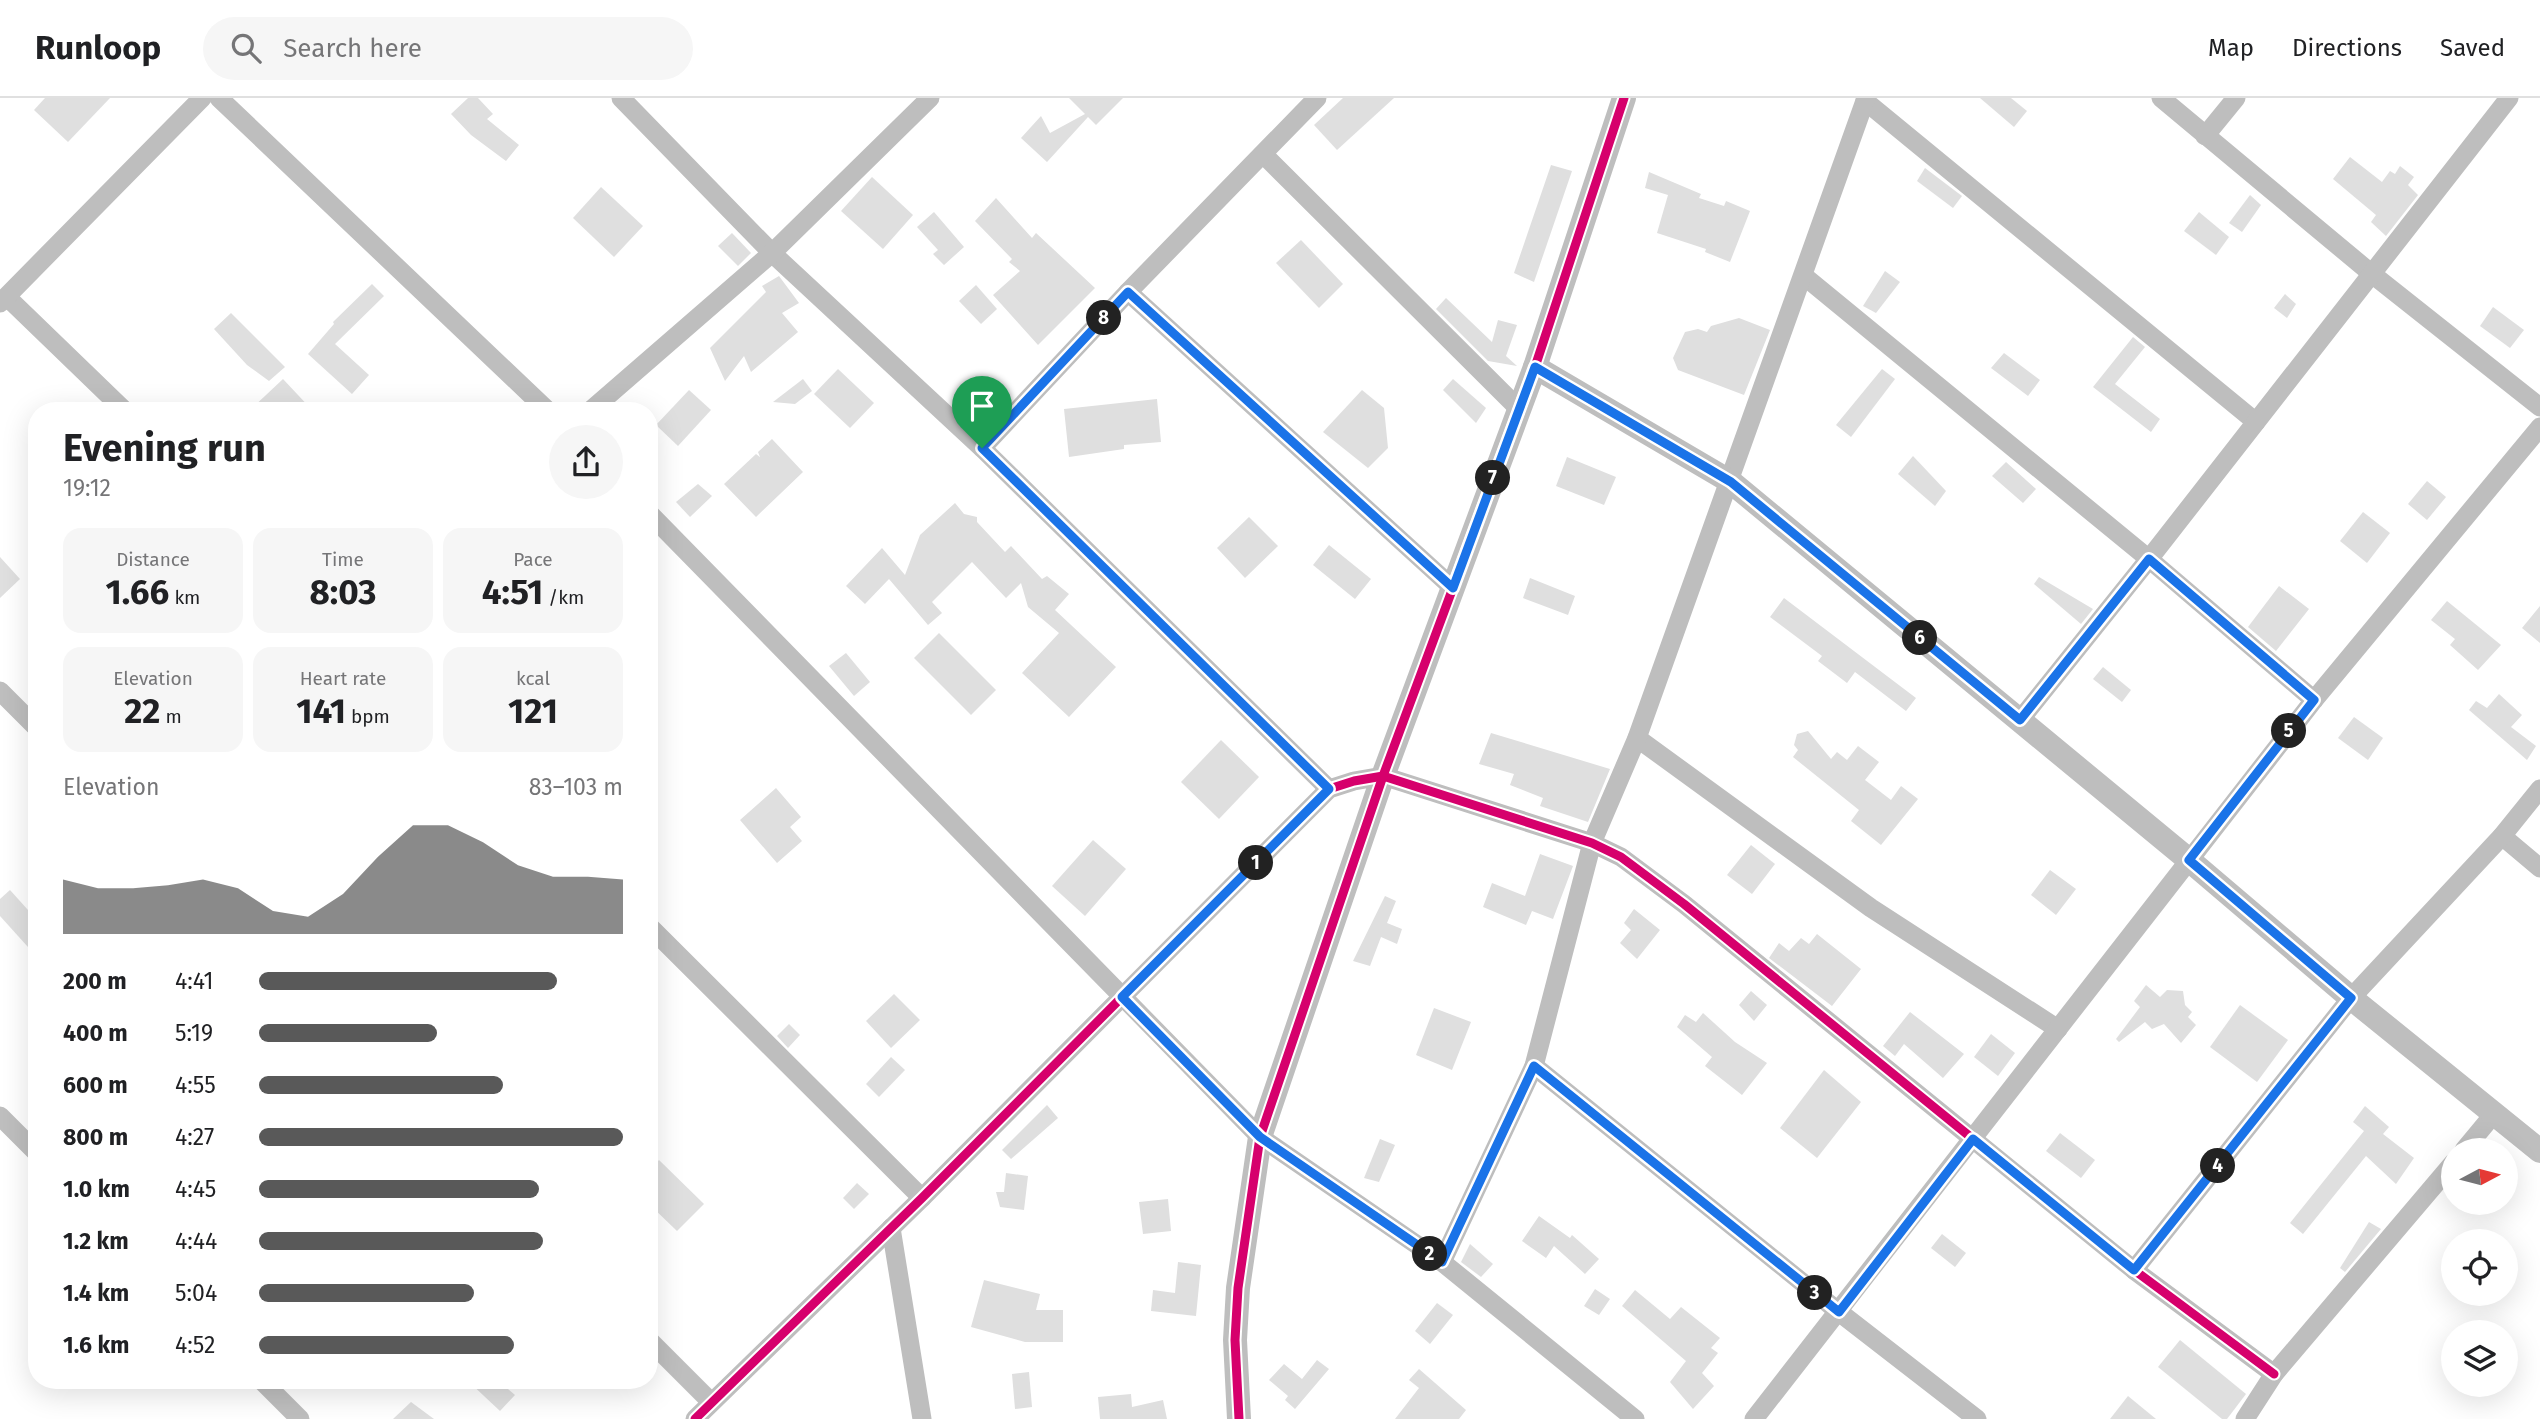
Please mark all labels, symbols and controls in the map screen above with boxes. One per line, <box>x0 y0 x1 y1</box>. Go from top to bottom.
search box <box>203 17 693 80</box>
text: Runloop <box>35 28 161 68</box>
icon: search <box>227 29 265 67</box>
text: Search here <box>283 33 422 64</box>
text: Map <box>2208 34 2254 62</box>
text: Directions <box>2292 34 2402 62</box>
text: Saved <box>2440 34 2505 62</box>
pin: 8 <box>1086 300 1122 336</box>
text: 8 <box>1098 306 1109 329</box>
pin <box>952 376 1012 448</box>
icon: arrive <box>963 387 1001 425</box>
text: Evening run <box>63 425 266 471</box>
button: share <box>549 425 623 499</box>
pin: 7 <box>1476 460 1510 496</box>
text: 7 <box>1488 466 1497 489</box>
text: 19:12 <box>63 474 111 502</box>
text: Distance <box>116 548 190 571</box>
text: Time <box>322 548 364 571</box>
text: Pace <box>513 548 553 571</box>
text: 1.66 <box>106 571 169 613</box>
text: 8:03 <box>309 571 377 613</box>
text: 4:51 <box>482 571 543 613</box>
text: km <box>169 586 200 609</box>
text: /km <box>543 586 584 609</box>
pin: 6 <box>1902 620 1938 656</box>
text: 6 <box>1914 626 1925 649</box>
text: Elevation <box>113 667 193 690</box>
text: Heart rate <box>300 667 386 690</box>
text: kcal <box>516 667 550 690</box>
text: 22 <box>124 690 160 732</box>
text: 141 <box>296 690 346 732</box>
text: 121 <box>508 690 558 732</box>
text: m <box>160 705 182 728</box>
text: bpm <box>346 705 390 728</box>
pin: 5 <box>2272 714 2306 748</box>
text: 5 <box>2283 719 2294 742</box>
text: Elevation <box>63 773 159 801</box>
text: 83–103 m <box>529 773 623 801</box>
pin: 1 <box>1238 846 1274 880</box>
text: 1 <box>1251 851 1260 874</box>
text: 200 m <box>63 967 127 995</box>
text: 4:41 <box>175 967 214 995</box>
text: 400 m <box>63 1019 128 1047</box>
text: 5:19 <box>175 1019 213 1047</box>
text: 600 m <box>63 1071 128 1099</box>
text: 4:55 <box>175 1071 216 1099</box>
text: 800 m <box>63 1123 128 1151</box>
text: 4:27 <box>175 1123 214 1151</box>
north arrow <box>2441 1138 2518 1214</box>
map controls <box>2441 1138 2518 1397</box>
pin: 4 <box>2200 1148 2236 1184</box>
text: 4 <box>2212 1154 2223 1177</box>
text: 1.0 km <box>63 1175 130 1203</box>
text: 4:45 <box>175 1175 216 1203</box>
text: 1.2 km <box>63 1227 129 1255</box>
text: 4:44 <box>175 1227 217 1255</box>
button: locate <box>2441 1229 2518 1306</box>
pin: 2 <box>1412 1236 1448 1272</box>
text: 2 <box>1425 1242 1434 1265</box>
pin: 3 <box>1798 1276 1832 1310</box>
text: 1.4 km <box>63 1279 129 1307</box>
text: 5:04 <box>175 1279 217 1307</box>
text: 3 <box>1810 1281 1819 1304</box>
button: layers <box>2441 1320 2518 1397</box>
text: 1.6 km <box>63 1331 130 1359</box>
text: 4:52 <box>175 1331 215 1359</box>

